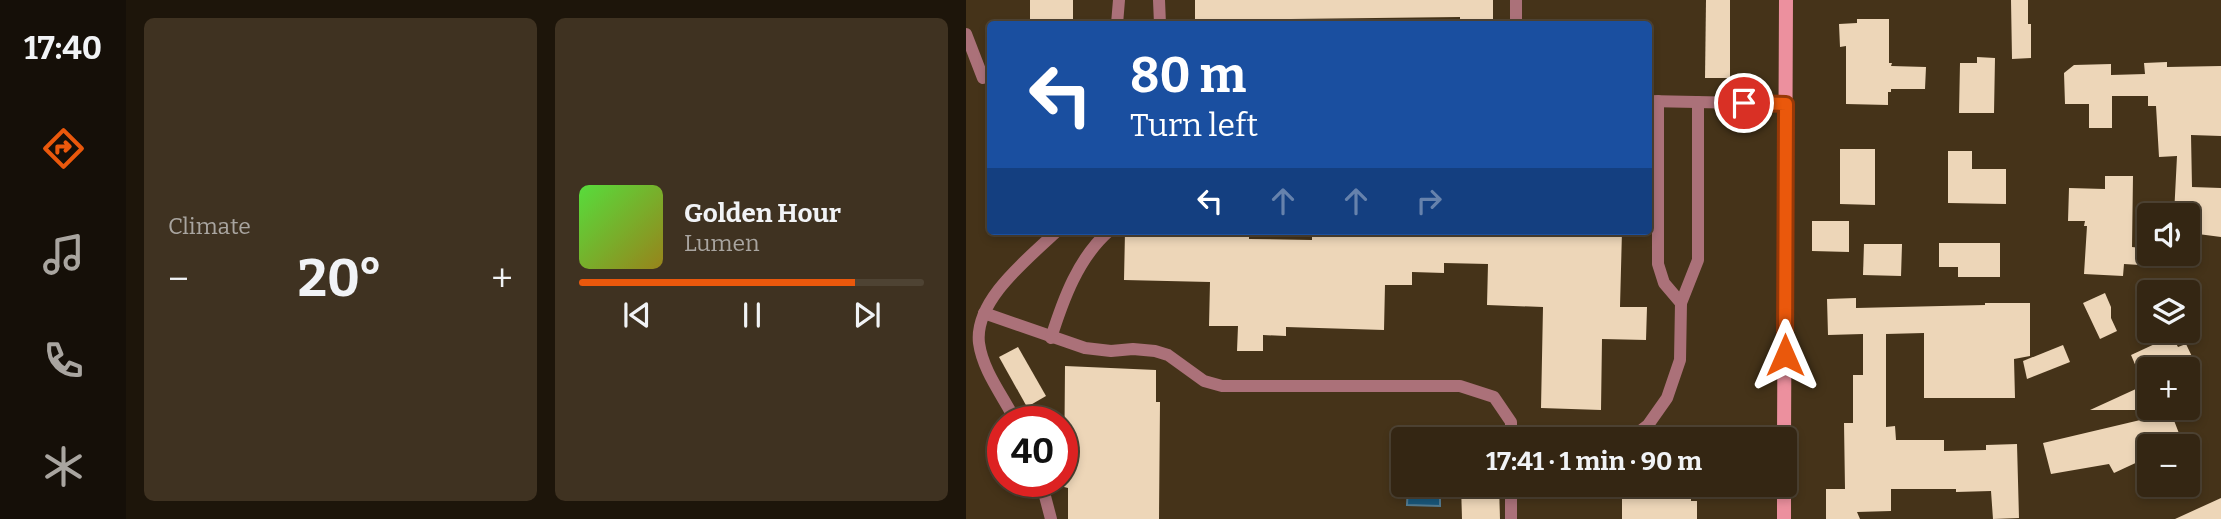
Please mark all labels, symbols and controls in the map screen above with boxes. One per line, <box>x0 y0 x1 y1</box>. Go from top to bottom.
text: 17:40 <box>24 29 102 67</box>
text: 80 m <box>1130 46 1246 105</box>
icon: left <box>1015 49 1106 140</box>
pin <box>1714 73 1774 133</box>
icon: arrive <box>1725 84 1763 122</box>
text: Turn left <box>1130 106 1258 144</box>
icon: directions <box>39 124 88 173</box>
icon: left <box>1191 182 1229 220</box>
icon: ahead <box>1264 182 1302 220</box>
icon: ahead <box>1337 182 1375 220</box>
icon: right <box>1410 182 1448 220</box>
text: Golden Hour <box>684 198 841 229</box>
map controls <box>2137 203 2200 497</box>
button: sound <box>2137 203 2200 266</box>
text: Climate <box>168 212 251 240</box>
text: Lumen <box>684 229 760 257</box>
icon: music <box>39 230 88 279</box>
text: 20° <box>298 247 382 310</box>
text: − <box>168 256 189 302</box>
text: + <box>491 256 513 302</box>
button: layers <box>2137 280 2200 343</box>
icon: previous <box>618 296 656 334</box>
icon: pause <box>733 296 771 334</box>
icon: next <box>848 296 886 334</box>
position arrow <box>1748 318 1822 392</box>
icon: phone <box>39 336 88 385</box>
button: + <box>2137 357 2200 420</box>
speed limit sign: 40 <box>987 406 1078 497</box>
button: − <box>2137 434 2200 497</box>
icon: climate <box>39 442 88 491</box>
text: 17:41 · 1 min · 90 m <box>1486 446 1702 477</box>

